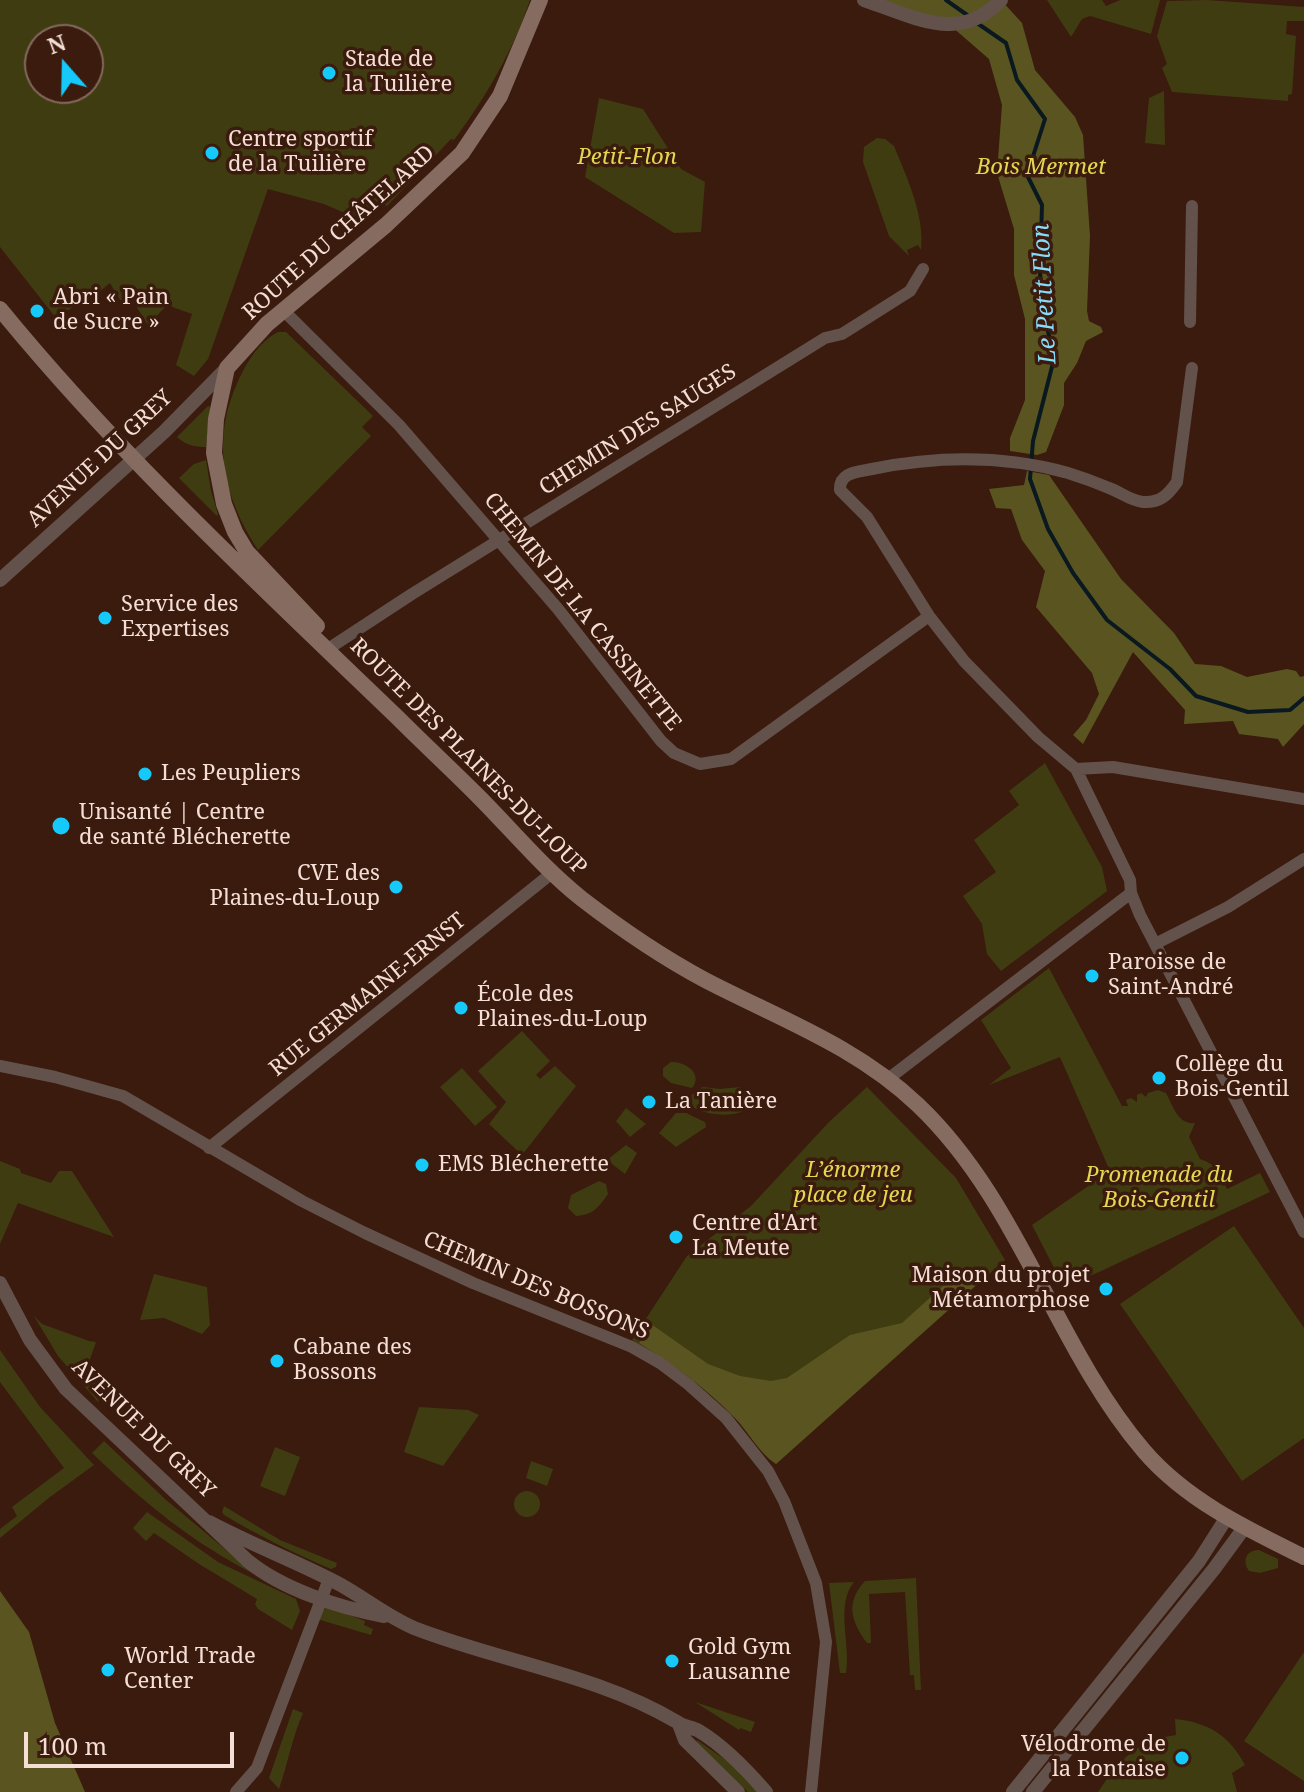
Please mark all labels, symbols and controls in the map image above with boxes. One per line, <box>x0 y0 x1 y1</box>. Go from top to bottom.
north arrow <box>24 24 104 104</box>
text: N <box>43 26 70 60</box>
place label: Stade de la Tuilière <box>345 47 452 98</box>
marker: Stade de la Tuilière <box>320 64 338 82</box>
place label: Centre sportif de la Tuilière <box>228 127 372 178</box>
street label: ROUTE DU CHÂTELARD <box>238 140 440 326</box>
marker: Centre sportif de la Tuilière <box>203 144 221 162</box>
park label: Petit-Flon <box>577 145 677 171</box>
park label: Bois Mermet <box>976 155 1106 181</box>
water label: Le Petit Flon <box>1027 223 1063 365</box>
place label: Abri « Pain de Sucre » <box>53 285 169 336</box>
marker: Abri « Pain de Sucre » <box>28 302 46 320</box>
street label: CHEMIN DES SAUGES <box>535 359 741 501</box>
street label: AVENUE DU GREY <box>22 385 178 533</box>
street label: CHEMIN DE LA CASSINETTE <box>478 488 686 736</box>
place label: Service des Expertises <box>121 592 238 644</box>
marker: Service des Expertises <box>96 609 114 627</box>
street label: ROUTE DES PLAINES-DU-LOUP <box>344 633 592 881</box>
place label: Les Peupliers <box>161 761 301 787</box>
marker: Les Peupliers <box>136 765 154 783</box>
place label: Unisanté | Centre de santé Blécherette <box>79 800 291 852</box>
marker: Unisanté | Centre de santé Blécherette <box>50 815 72 837</box>
place label: CVE des Plaines-du-Loup <box>210 861 380 912</box>
marker: CVE des Plaines-du-Loup <box>387 878 405 896</box>
street label: RUE GERMAINE-ERNST <box>265 908 471 1082</box>
place label: Paroisse de Saint-André <box>1108 950 1233 1002</box>
marker: Paroisse de Saint-André <box>1083 967 1101 985</box>
place label: École des Plaines-du-Loup <box>477 982 647 1034</box>
marker: École des Plaines-du-Loup <box>452 999 470 1017</box>
place label: Collège du Bois-Gentil <box>1175 1052 1289 1104</box>
marker: Collège du Bois-Gentil <box>1150 1069 1168 1087</box>
place label: La Tanière <box>665 1089 777 1115</box>
marker: La Tanière <box>640 1093 658 1111</box>
place label: EMS Blécherette <box>438 1152 609 1178</box>
marker: EMS Blécherette <box>413 1156 431 1174</box>
park label: L’énorme place de jeu <box>793 1158 913 1210</box>
park label: Promenade du Bois-Gentil <box>1085 1163 1233 1214</box>
place label: Centre d'Art La Meute <box>692 1211 817 1262</box>
street label: CHEMIN DES BOSSONS <box>419 1226 653 1346</box>
marker: Centre d'Art La Meute <box>667 1228 685 1246</box>
place label: Maison du projet Métamorphose <box>912 1263 1090 1314</box>
marker: Maison du projet Métamorphose <box>1097 1280 1115 1298</box>
place label: Cabane des Bossons <box>293 1335 412 1386</box>
marker: Cabane des Bossons <box>268 1352 286 1370</box>
street label: AVENUE DU GREY <box>66 1354 220 1504</box>
place label: Gold Gym Lausanne <box>688 1635 791 1686</box>
place label: World Trade Center <box>124 1644 256 1696</box>
marker: Gold Gym Lausanne <box>663 1652 681 1670</box>
marker: World Trade Center <box>99 1661 117 1679</box>
scale bar <box>28 1716 238 1766</box>
text: 100 m <box>38 1729 107 1762</box>
place label: Vélodrome de la Pontaise <box>1021 1732 1166 1784</box>
marker: Vélodrome de la Pontaise <box>1173 1749 1191 1767</box>

